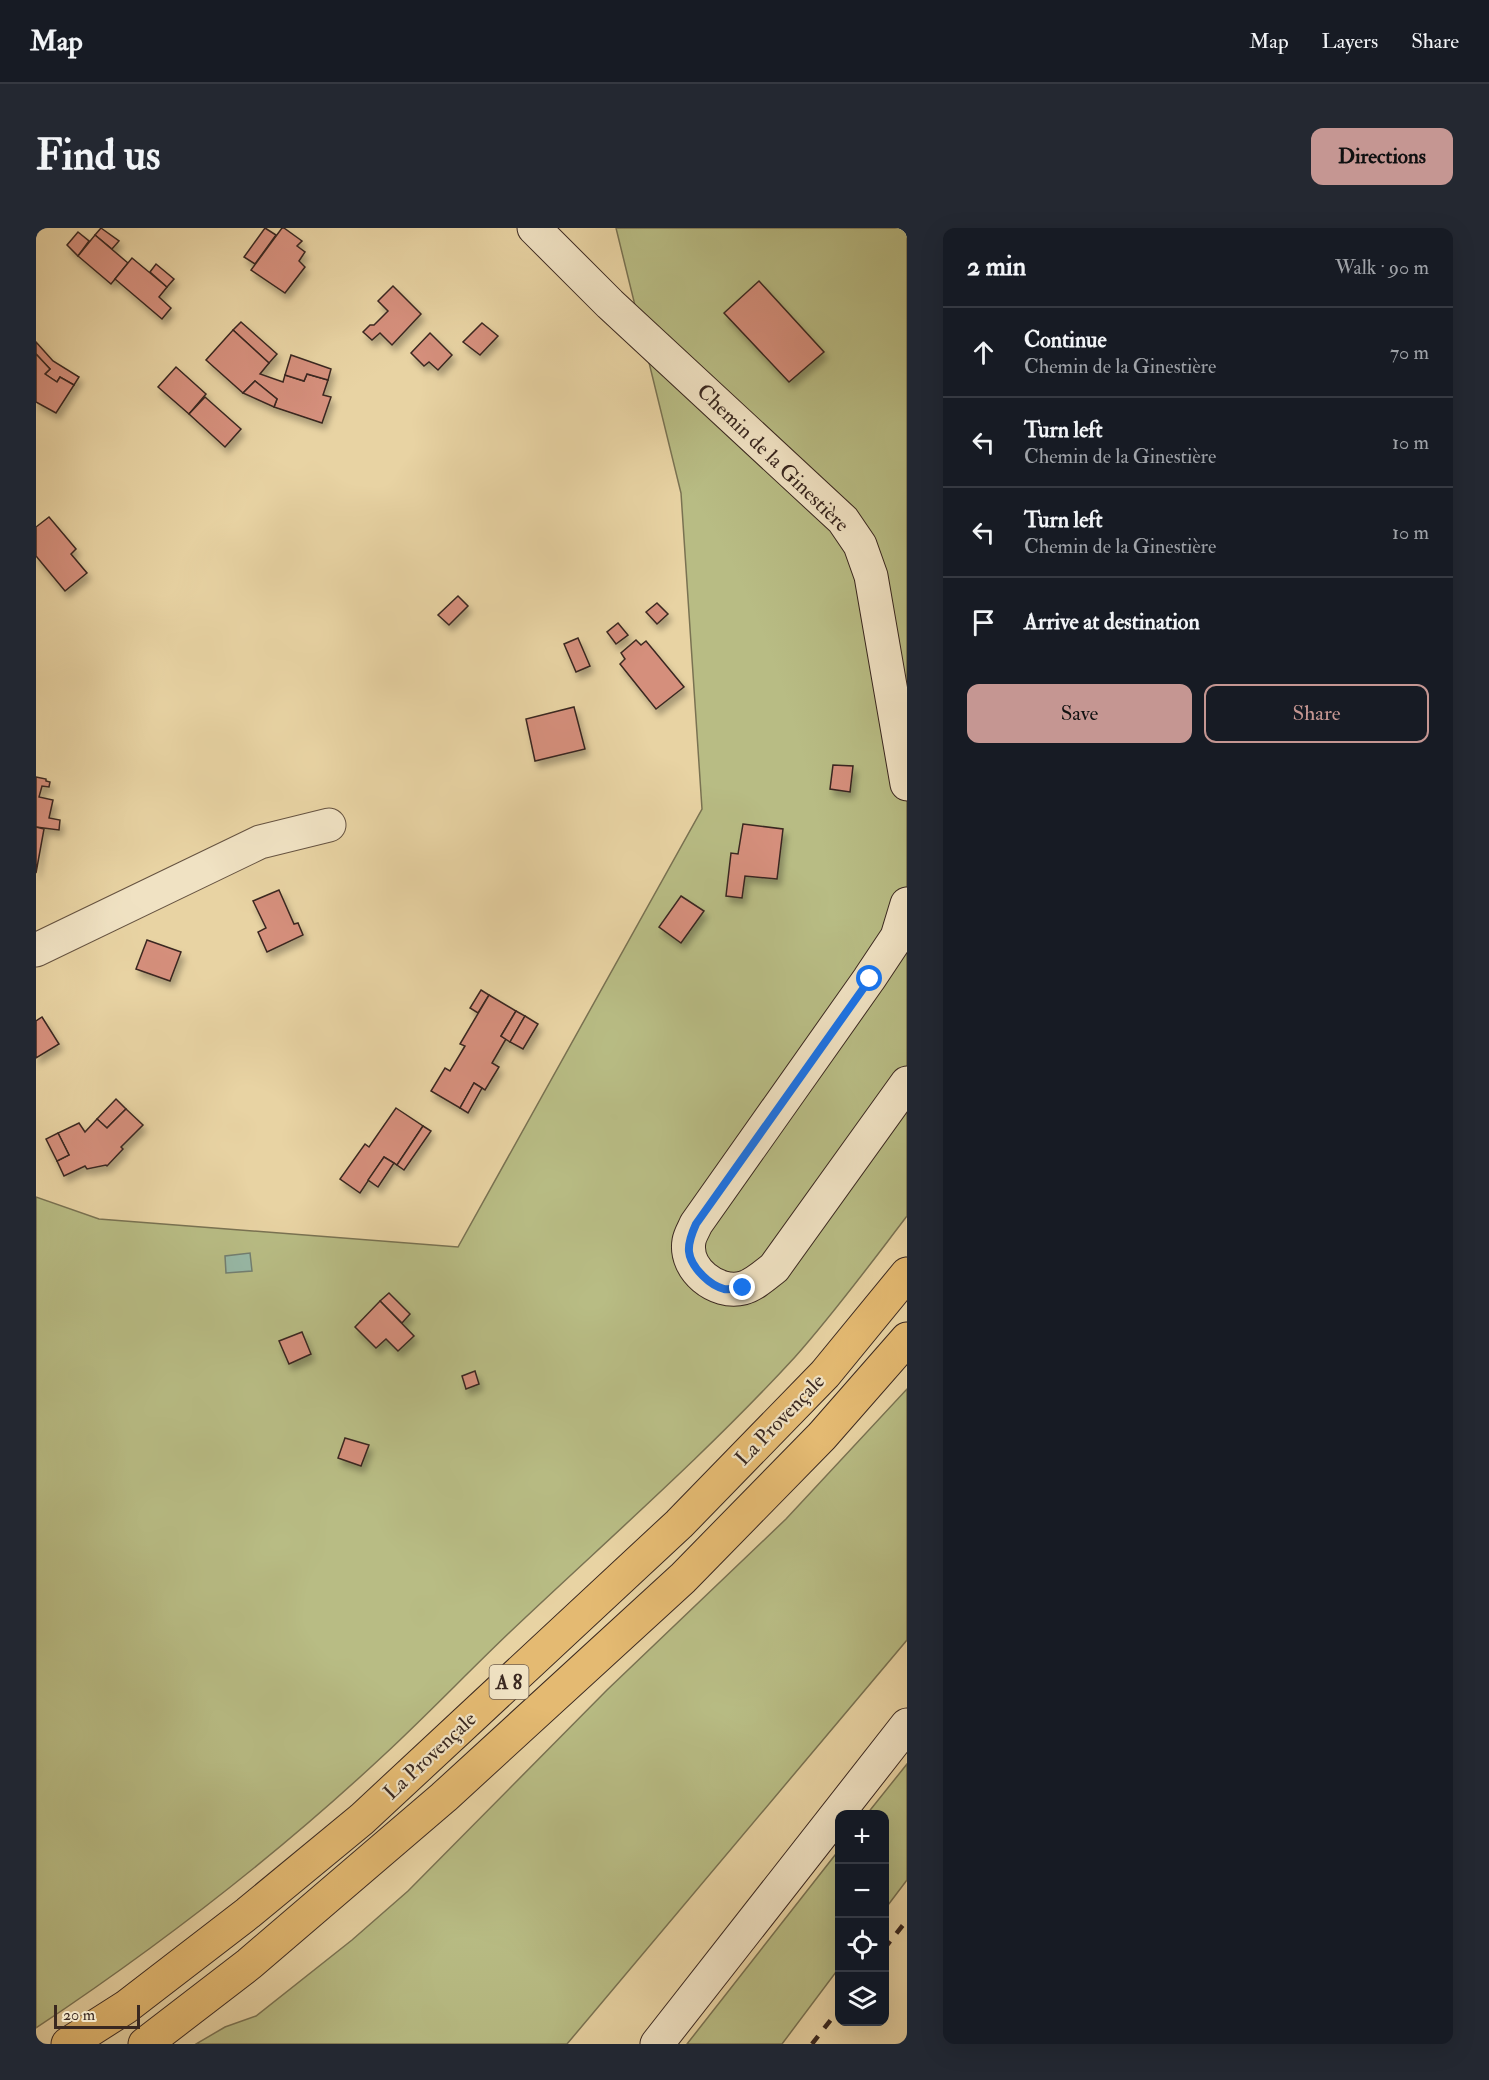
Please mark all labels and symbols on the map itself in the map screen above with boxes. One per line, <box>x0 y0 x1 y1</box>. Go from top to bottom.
street label: Chemin de la Ginestière <box>691 378 855 538</box>
route start <box>856 965 882 991</box>
route end <box>729 1274 755 1300</box>
street label: La Provençale <box>729 1368 831 1472</box>
road number: A 8 <box>490 1665 528 1699</box>
street label: La Provençale <box>378 1706 482 1806</box>
scale bar <box>54 2002 140 2030</box>

